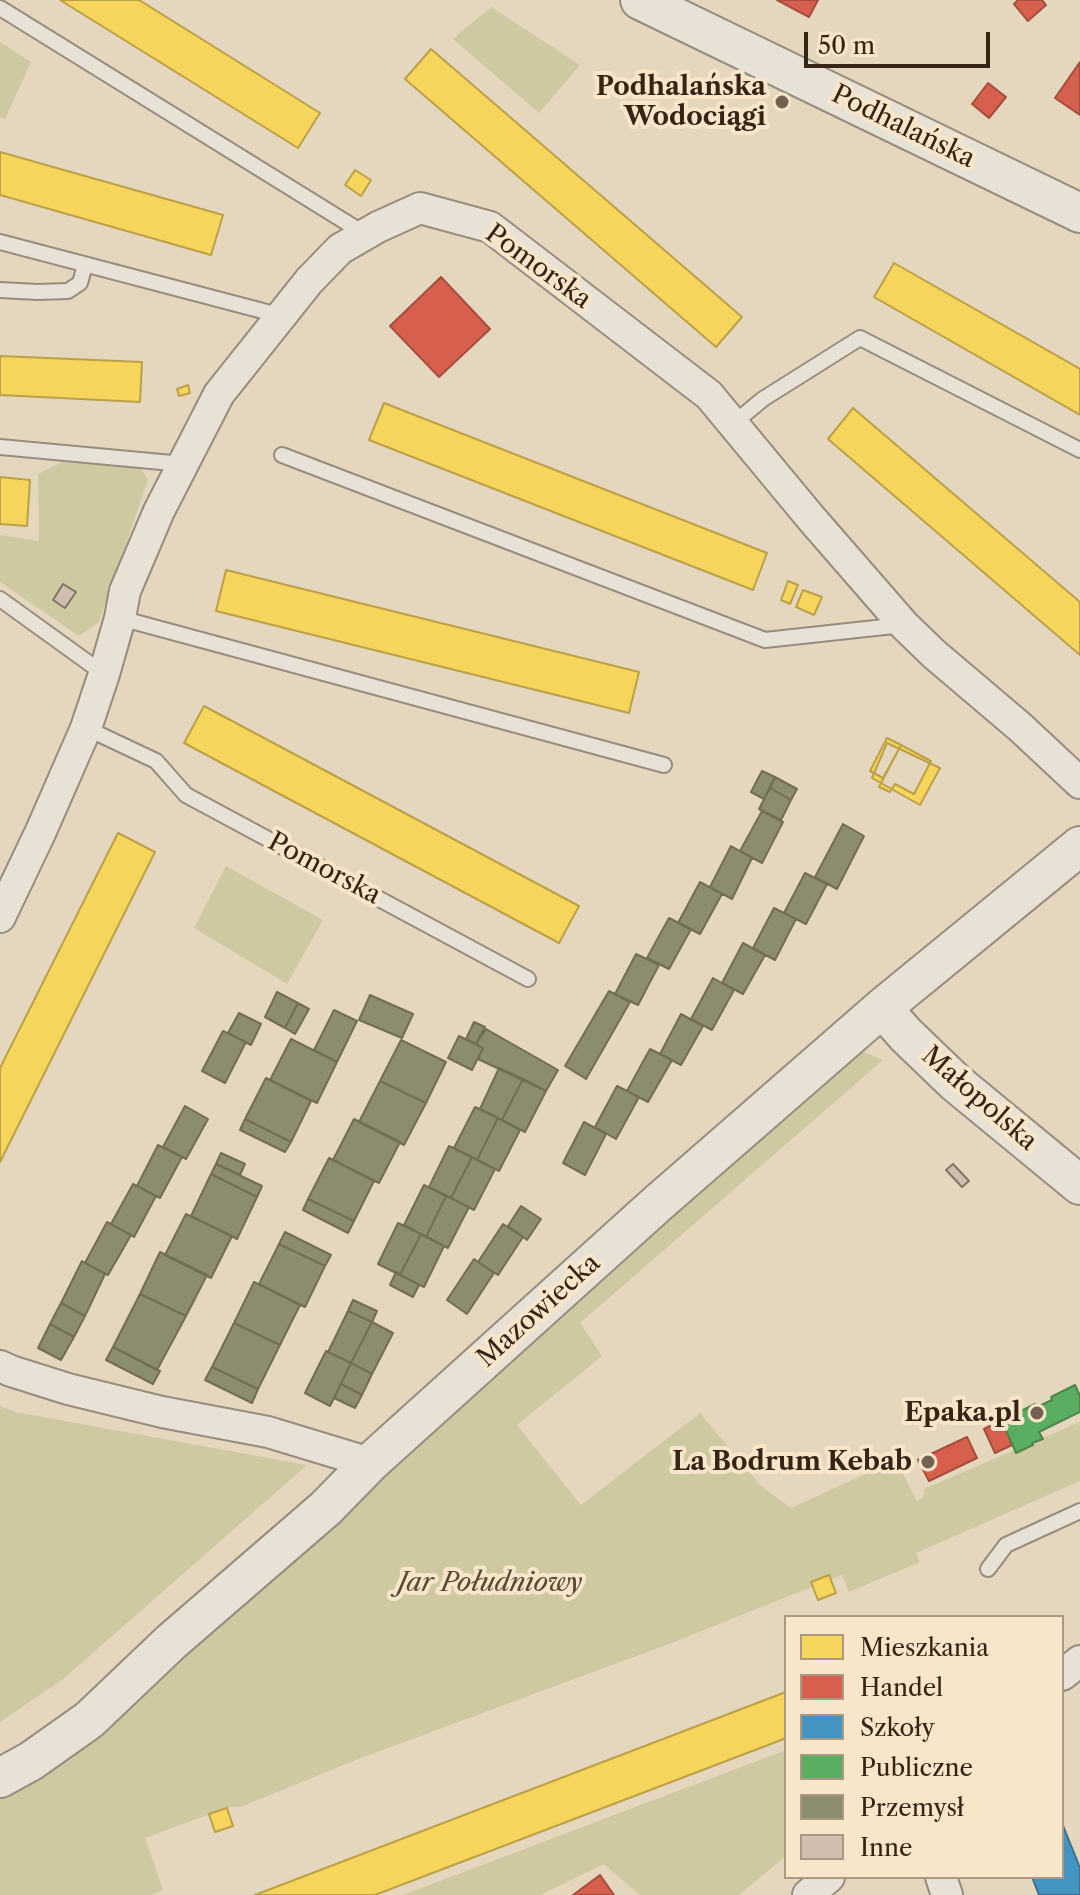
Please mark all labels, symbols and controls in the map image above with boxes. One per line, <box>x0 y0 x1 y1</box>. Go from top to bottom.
scale bar <box>808 16 994 66</box>
text: 50 m <box>818 31 875 60</box>
place label: Podhalańska Wodociągi <box>596 71 766 132</box>
street label: Podhalańska <box>826 79 980 175</box>
marker: Podhalańska Wodociągi <box>773 93 791 111</box>
street label: Pomorska <box>479 218 597 316</box>
street label: Pomorska <box>262 826 386 912</box>
street label: Małopolska <box>915 1040 1043 1158</box>
street label: Mazowiecka <box>471 1248 607 1374</box>
place label: Epaka.pl <box>904 1397 1021 1429</box>
marker: Epaka.pl <box>1028 1404 1046 1422</box>
place label: La Bodrum Kebab <box>672 1446 912 1478</box>
marker: La Bodrum Kebab <box>919 1453 937 1471</box>
park label: Jar Południowy <box>397 1567 583 1599</box>
legend <box>784 1615 1064 1879</box>
text: Mieszkania <box>860 1633 989 1662</box>
text: Handel <box>860 1673 943 1702</box>
text: Szkoły <box>860 1713 935 1742</box>
text: Publiczne <box>860 1753 973 1782</box>
text: Przemysł <box>860 1793 964 1822</box>
text: Inne <box>860 1833 913 1862</box>

